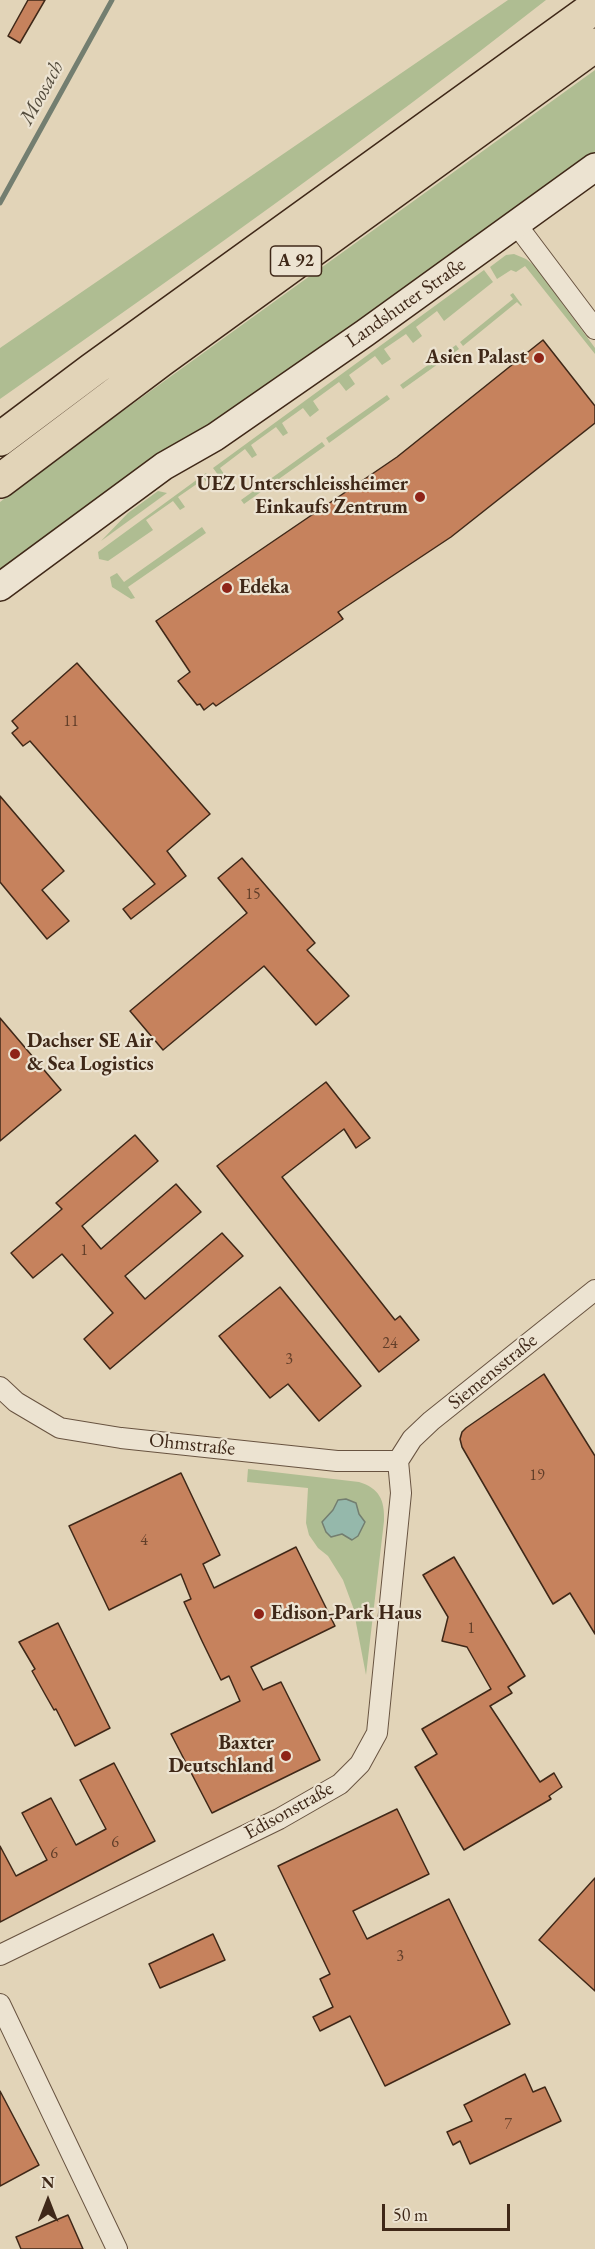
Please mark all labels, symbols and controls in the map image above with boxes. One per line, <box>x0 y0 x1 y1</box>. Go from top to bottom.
water label: Moosach <box>14 57 70 129</box>
road number: A 92 <box>270 246 322 276</box>
street label: Landshuter Straße <box>342 253 470 353</box>
place label: Asien Palast <box>426 346 527 370</box>
marker: Asien Palast <box>532 351 546 365</box>
place label: UEZ Unterschleissheimer Einkaufs Zentrum <box>197 473 408 520</box>
marker: UEZ Unterschleissheimer Einkaufs Zentrum <box>413 490 427 504</box>
place label: Edeka <box>239 576 289 600</box>
marker: Edeka <box>220 581 234 595</box>
house number: 11 <box>63 712 79 732</box>
house number: 15 <box>245 885 261 905</box>
place label: Dachser SE Air & Sea Logistics <box>27 1030 154 1077</box>
marker: Dachser SE Air & Sea Logistics <box>8 1047 22 1061</box>
house number: 1 <box>80 1241 88 1261</box>
street label: Siemensstraße <box>444 1329 542 1415</box>
house number: 24 <box>382 1334 398 1354</box>
house number: 3 <box>285 1350 293 1370</box>
street label: Ohmstraße <box>148 1429 236 1461</box>
house number: 19 <box>529 1466 545 1486</box>
house number: 4 <box>140 1531 148 1551</box>
place label: Edison-Park Haus <box>271 1602 422 1626</box>
marker: Edison-Park Haus <box>252 1607 266 1621</box>
house number: 1 <box>467 1619 475 1639</box>
place label: Baxter Deutschland <box>169 1732 274 1779</box>
marker: Baxter Deutschland <box>279 1749 293 1763</box>
street label: Edisonstraße <box>240 1777 338 1845</box>
house number: 6 <box>111 1833 119 1853</box>
house number: 6 <box>50 1844 58 1864</box>
house number: 3 <box>396 1947 404 1967</box>
house number: 7 <box>504 2115 512 2135</box>
north arrow <box>18 2171 78 2231</box>
text: N <box>42 2172 54 2193</box>
scale bar <box>385 2192 512 2230</box>
text: 50 m <box>393 2203 428 2226</box>

